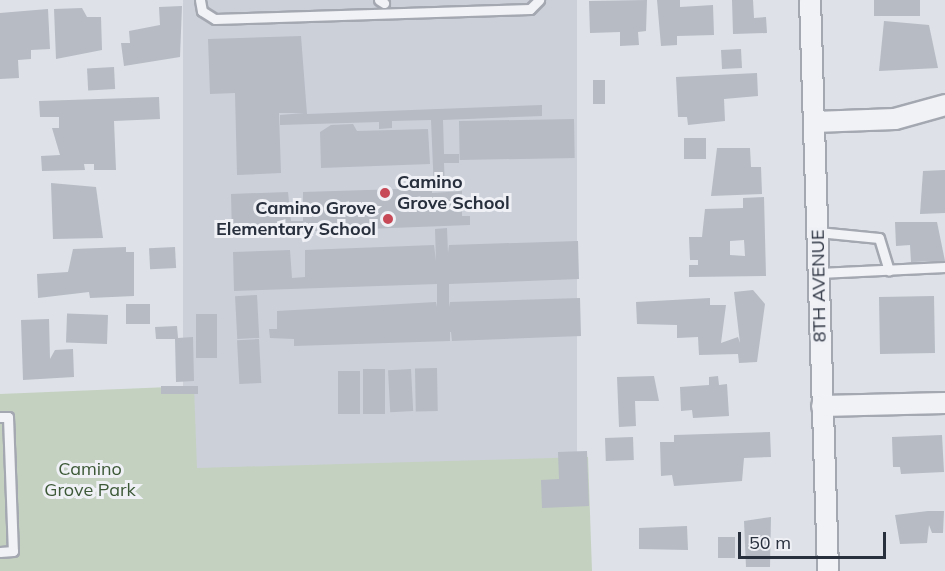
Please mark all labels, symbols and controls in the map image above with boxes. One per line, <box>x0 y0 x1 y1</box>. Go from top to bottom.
place label: Camino Grove School <box>397 172 510 214</box>
marker: Camino Grove School <box>378 186 392 200</box>
place label: Camino Grove Elementary School <box>216 198 376 240</box>
marker: Camino Grove Elementary School <box>381 212 395 226</box>
street label: 8TH AVENUE <box>807 229 831 343</box>
park label: Camino Grove Park <box>44 459 136 502</box>
scale bar <box>741 520 890 558</box>
text: 50 m <box>749 531 791 554</box>

